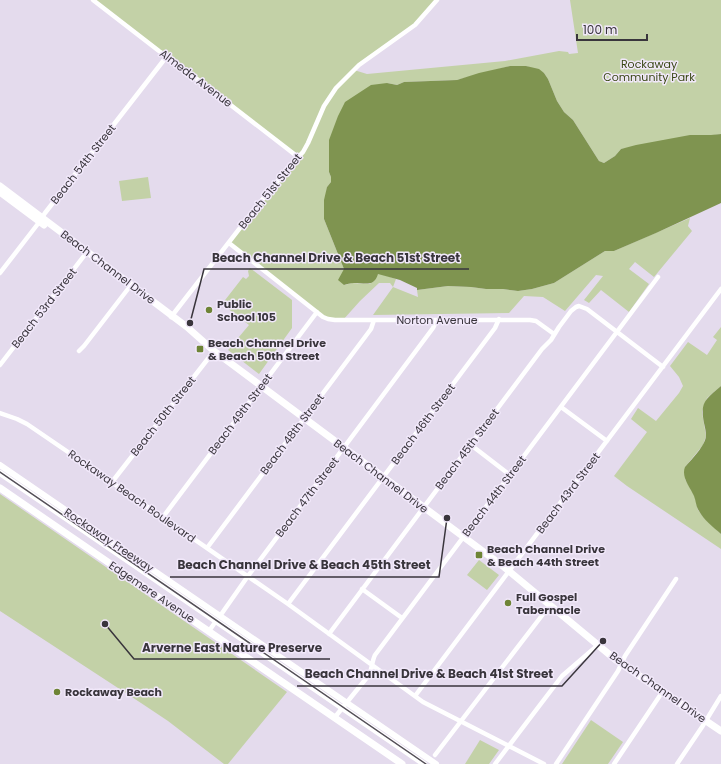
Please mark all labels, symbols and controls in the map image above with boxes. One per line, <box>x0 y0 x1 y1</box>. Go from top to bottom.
scale bar <box>577 16 647 42</box>
text: 100 m <box>583 21 617 38</box>
street label: Almeda Avenue <box>156 45 236 111</box>
park label: Rockaway Community Park <box>603 56 695 85</box>
street label: Beach 54th Street <box>47 121 119 207</box>
street label: Beach 51st Street <box>235 150 305 232</box>
street label: Beach Channel Drive <box>57 226 159 308</box>
callout: Beach Channel Drive & Beach 51st Street <box>204 245 469 269</box>
text: Beach Channel Drive & Beach 51st Street <box>212 249 460 266</box>
street label: Beach 53rd Street <box>8 265 80 351</box>
place label: Public School 105 <box>217 296 276 325</box>
marker: Public School 105 <box>204 305 214 315</box>
street label: Norton Avenue <box>396 312 478 328</box>
place label: Beach Channel Drive & Beach 50th Street <box>208 335 326 364</box>
marker: Beach Channel Drive & Beach 50th Street <box>195 344 205 354</box>
street label: Beach 49th Street <box>204 370 276 458</box>
street label: Beach 50th Street <box>127 373 199 459</box>
street label: Beach 46th Street <box>387 380 459 468</box>
street label: Beach 48th Street <box>256 390 328 478</box>
street label: Beach 45th Street <box>431 405 503 493</box>
street label: Beach Channel Drive <box>330 435 432 517</box>
street label: Rockaway Beach Boulevard <box>65 446 199 546</box>
street label: Beach 43rd Street <box>532 449 604 537</box>
street label: Beach 44th Street <box>458 452 530 540</box>
street label: Beach 47th Street <box>271 454 343 540</box>
street label: Rockaway Freeway <box>61 504 158 576</box>
place label: Beach Channel Drive & Beach 44th Street <box>487 541 605 570</box>
marker: Beach Channel Drive & Beach 44th Street <box>474 550 484 560</box>
callout: Beach Channel Drive & Beach 45th Street <box>170 553 439 577</box>
text: Beach Channel Drive & Beach 45th Street <box>177 556 431 573</box>
street label: Edgemere Avenue <box>106 557 198 627</box>
place label: Full Gospel Tabernacle <box>516 589 581 618</box>
marker: Full Gospel Tabernacle <box>503 598 513 608</box>
callout: Arverne East Nature Preserve <box>134 635 330 659</box>
text: Arverne East Nature Preserve <box>142 639 323 656</box>
street label: Beach Channel Drive <box>606 648 710 727</box>
callout: Beach Channel Drive & Beach 41st Street <box>297 662 562 686</box>
text: Beach Channel Drive & Beach 41st Street <box>305 665 553 682</box>
place label: Rockaway Beach <box>65 684 162 700</box>
marker: Rockaway Beach <box>52 687 62 697</box>

